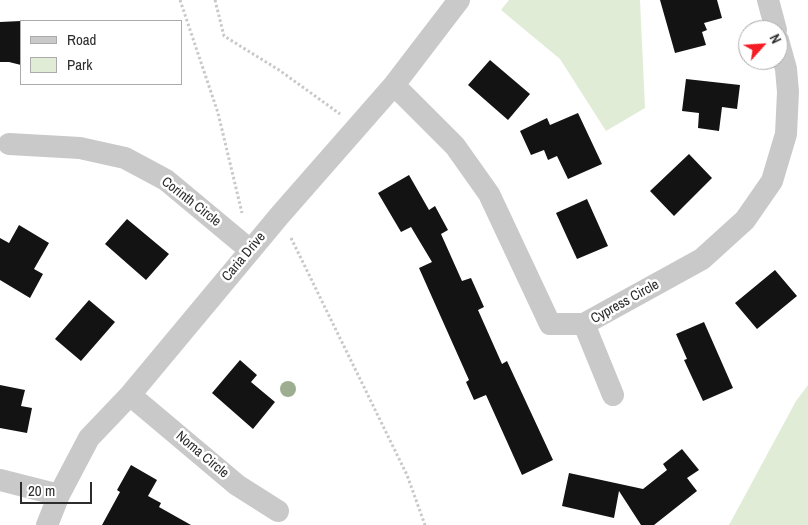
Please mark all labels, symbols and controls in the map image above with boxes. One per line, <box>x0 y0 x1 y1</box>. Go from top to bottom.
legend <box>20 20 182 85</box>
north arrow <box>738 20 788 70</box>
text: Road <box>67 29 96 50</box>
text: N <box>766 31 785 47</box>
text: Park <box>67 54 92 75</box>
street label: Corinth Circle <box>158 174 224 230</box>
street label: Caria Drive <box>219 229 269 285</box>
street label: Cypress Circle <box>588 276 662 328</box>
street label: Noma Circle <box>172 428 232 482</box>
scale bar <box>22 472 95 504</box>
text: 20 m <box>28 480 55 501</box>

